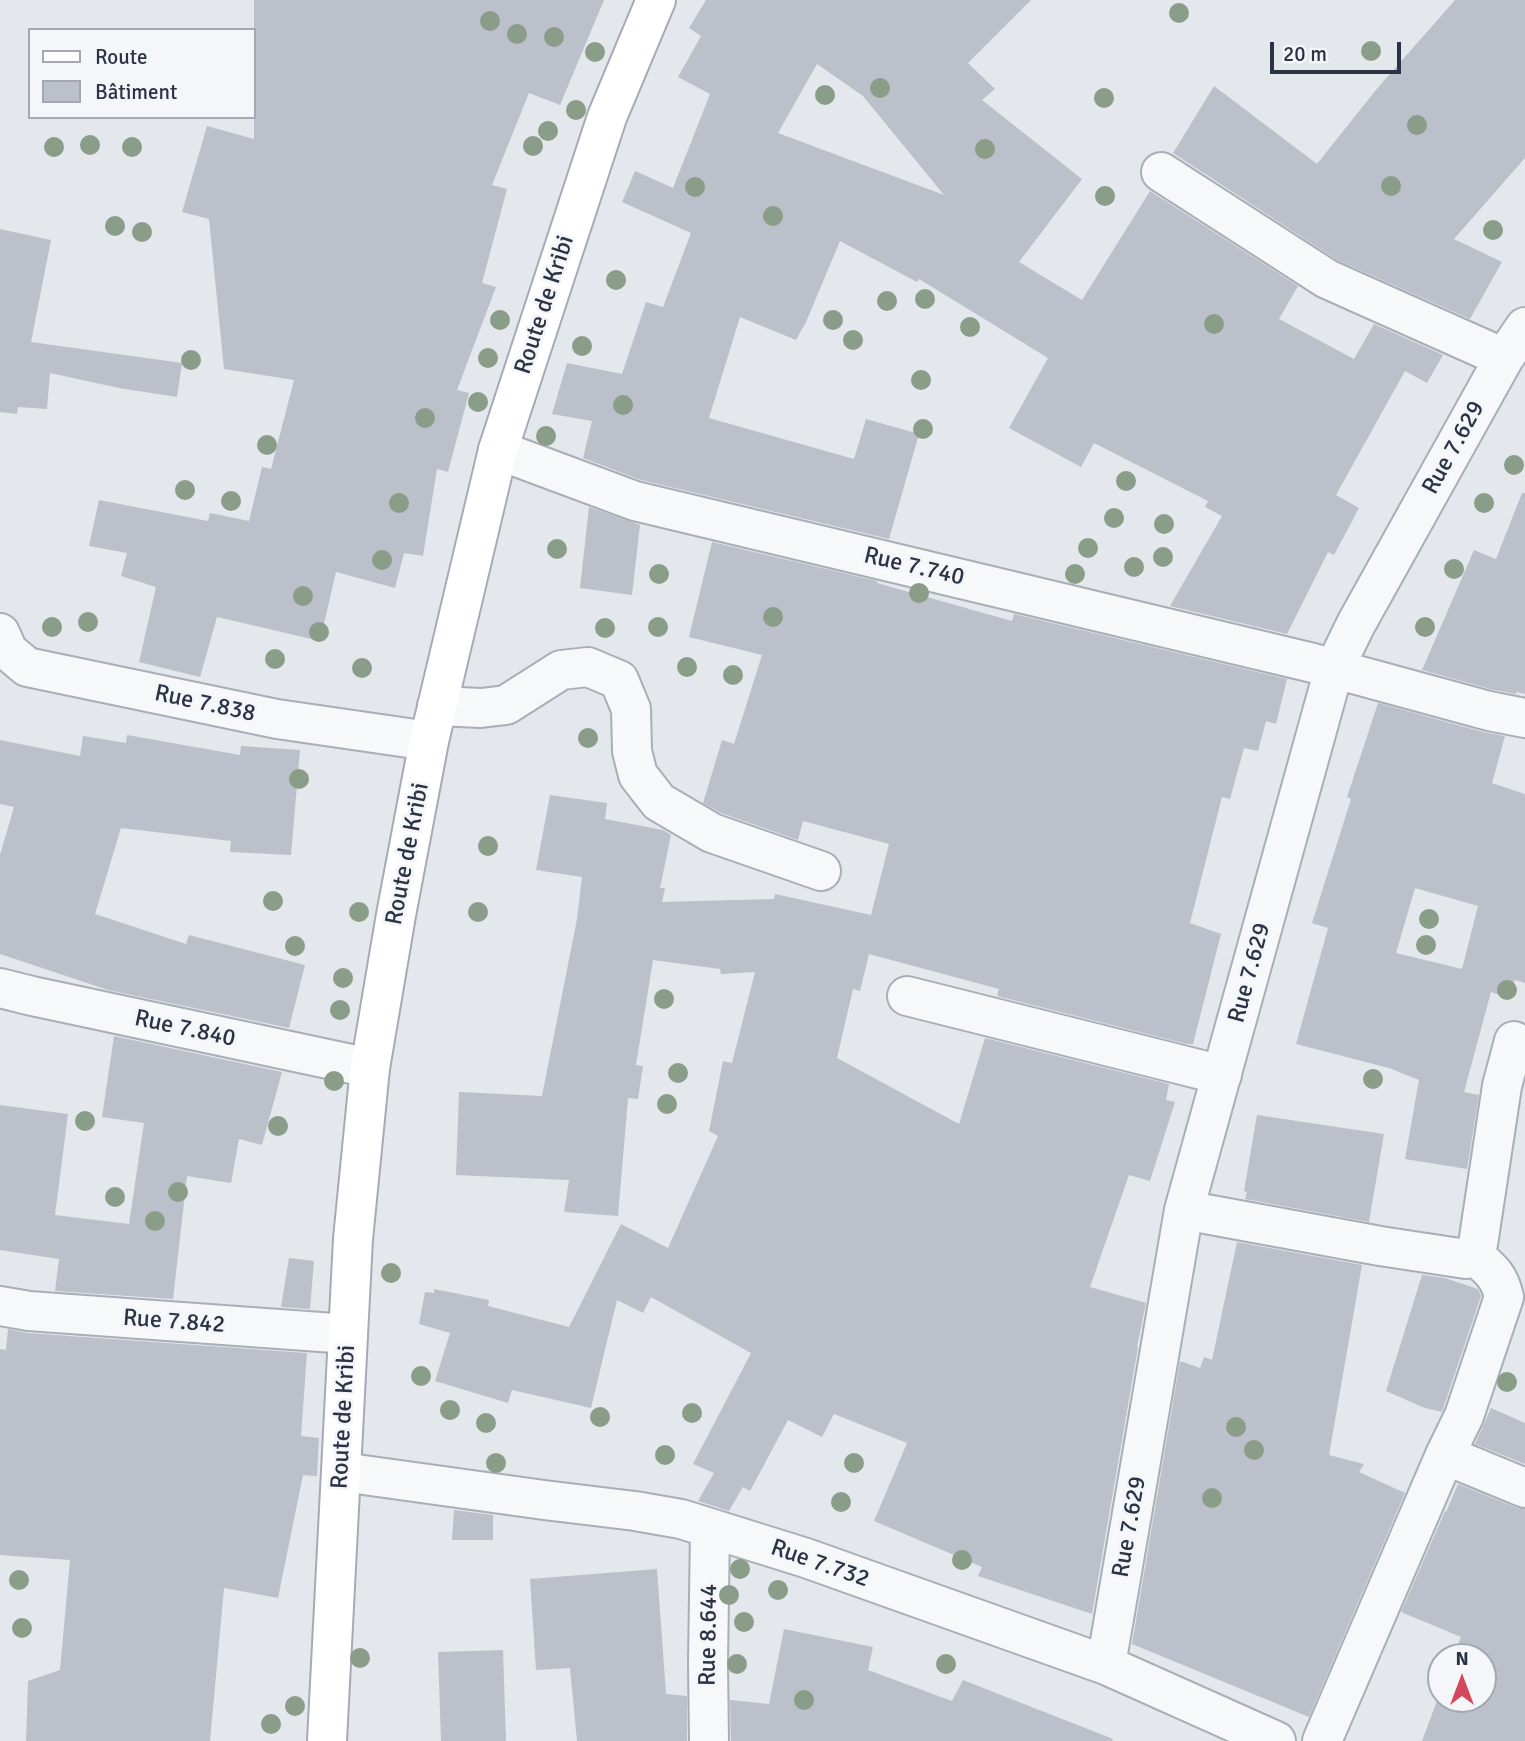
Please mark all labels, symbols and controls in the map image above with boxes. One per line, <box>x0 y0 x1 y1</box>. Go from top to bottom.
legend <box>28 28 256 119</box>
scale bar <box>1273 28 1404 72</box>
text: 20 m <box>1283 41 1327 67</box>
text: Route <box>95 44 147 70</box>
text: Bâtiment <box>95 79 177 105</box>
street label: Route de Kribi <box>509 232 581 378</box>
street label: Rue 7.629 <box>1417 396 1491 500</box>
street label: Rue 7.740 <box>861 541 967 593</box>
street label: Rue 7.838 <box>152 679 258 729</box>
street label: Route de Kribi <box>380 780 436 928</box>
street label: Rue 7.629 <box>1223 920 1277 1026</box>
street label: Rue 7.840 <box>132 1004 238 1054</box>
street label: Rue 7.842 <box>122 1304 226 1340</box>
street label: Route de Kribi <box>326 1344 362 1490</box>
street label: Rue 7.629 <box>1107 1474 1153 1580</box>
street label: Rue 7.732 <box>767 1534 873 1594</box>
street label: Rue 8.644 <box>694 1584 724 1686</box>
north arrow <box>1427 1643 1497 1713</box>
text: N <box>1455 1647 1469 1671</box>

